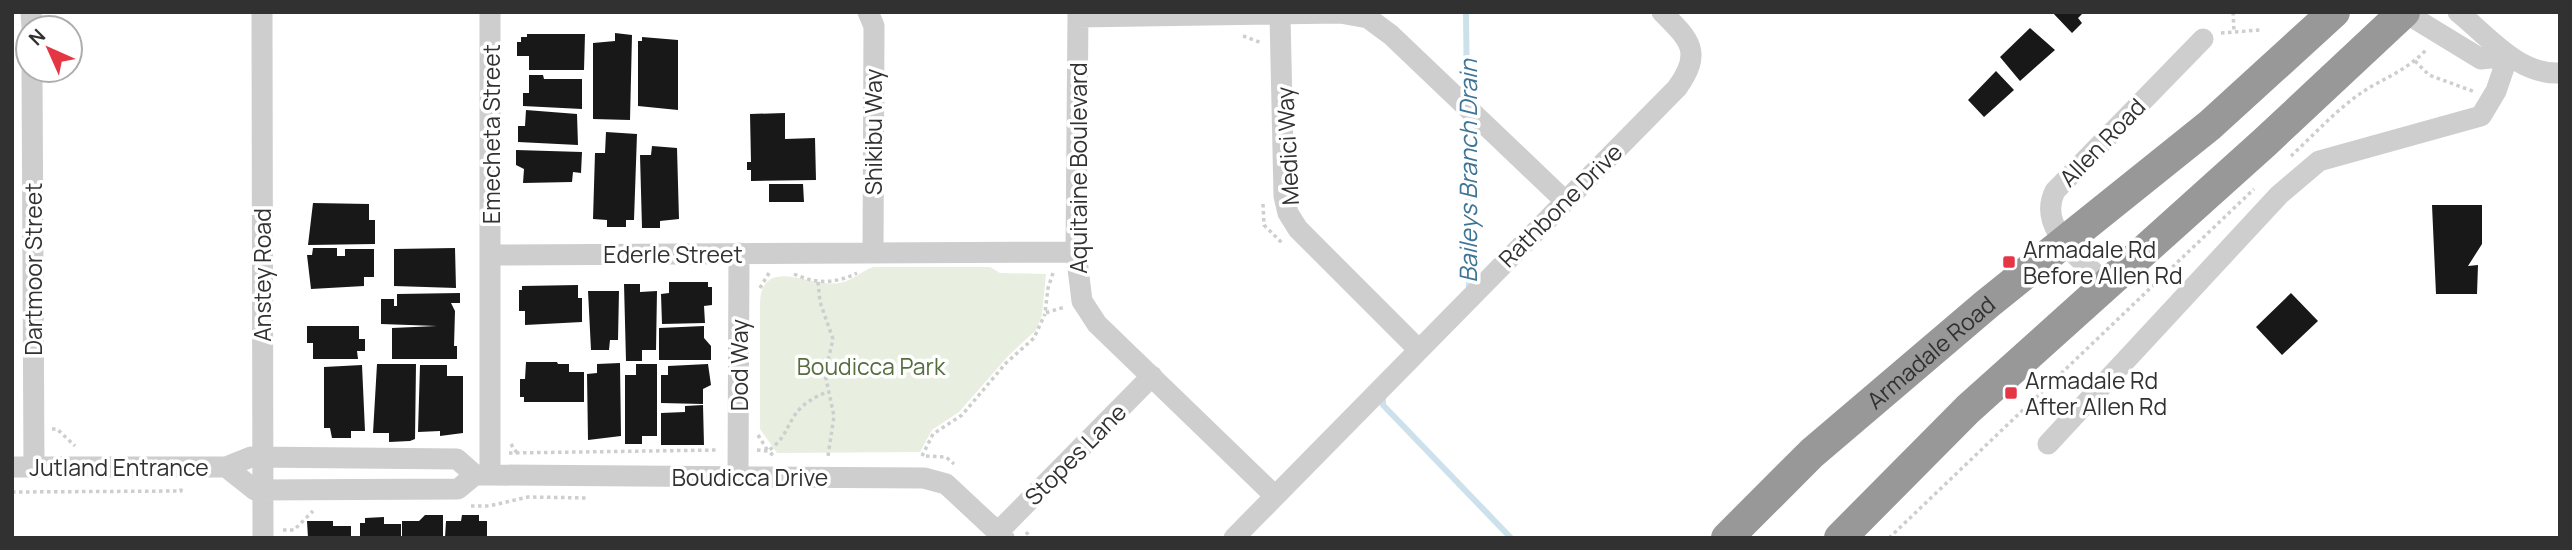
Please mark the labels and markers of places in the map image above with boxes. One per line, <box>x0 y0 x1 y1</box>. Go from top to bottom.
place label: Armadale Rd Before Allen Rd <box>2023 233 2183 291</box>
marker: Armadale Rd Before Allen Rd <box>2001 254 2017 270</box>
place label: Armadale Rd After Allen Rd <box>2025 364 2167 422</box>
marker: Armadale Rd After Allen Rd <box>2003 385 2019 401</box>

